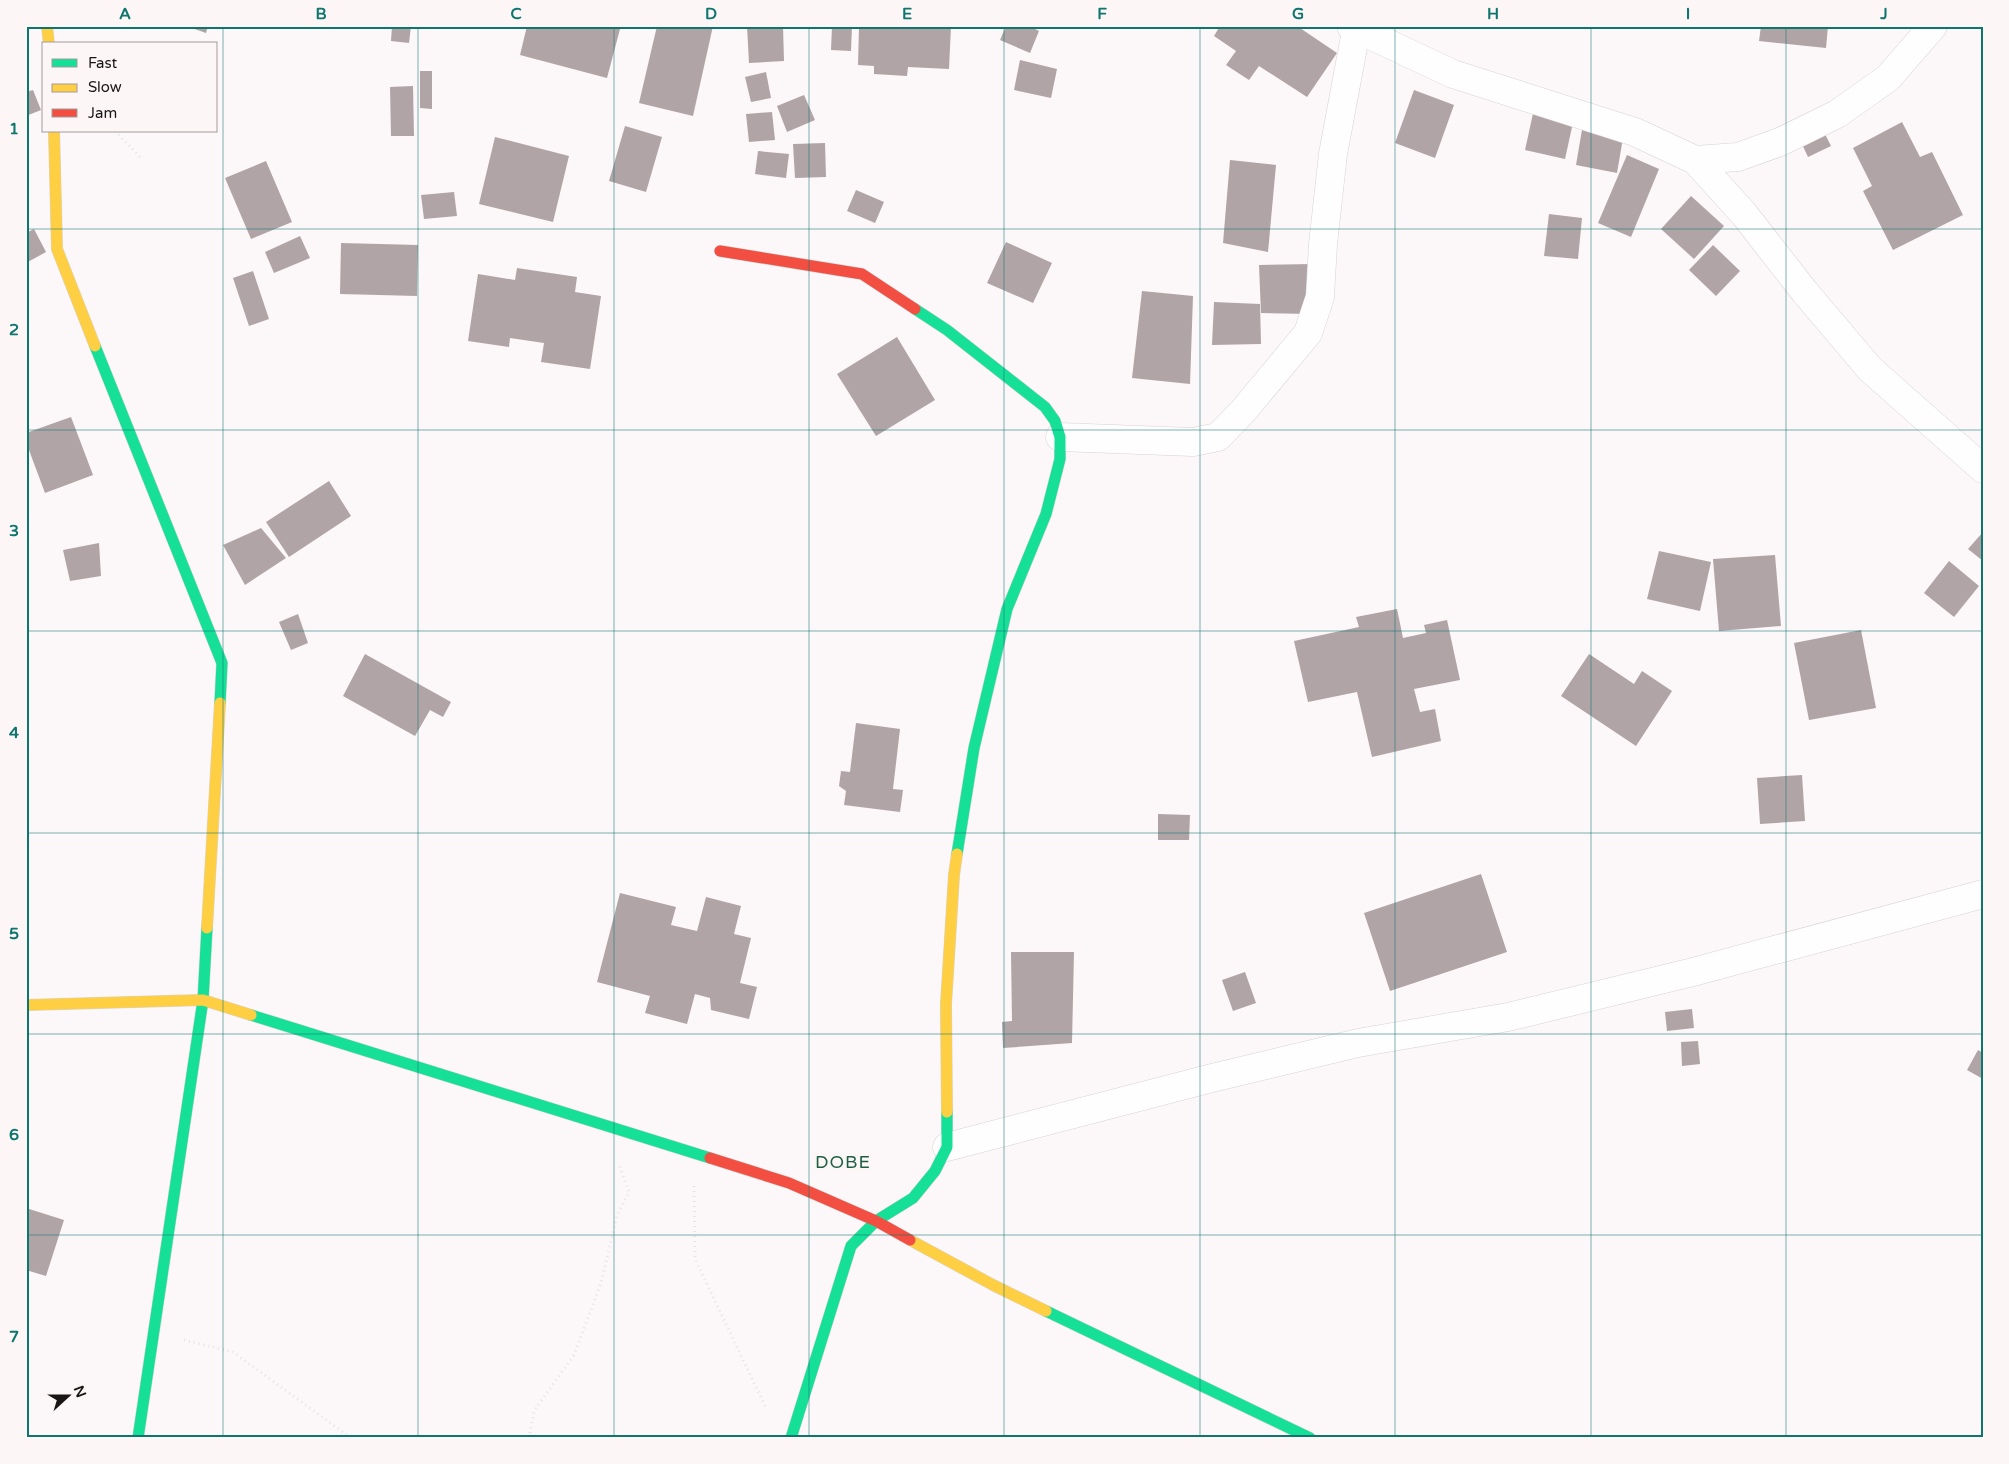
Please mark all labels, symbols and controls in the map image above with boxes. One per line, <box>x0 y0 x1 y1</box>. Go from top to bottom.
text: A <box>119 4 131 24</box>
text: B <box>315 4 327 24</box>
text: C <box>510 4 522 24</box>
text: D <box>705 4 717 24</box>
text: E <box>902 4 912 24</box>
text: F <box>1097 4 1107 24</box>
text: G <box>1292 4 1304 24</box>
text: H <box>1487 4 1499 24</box>
text: I <box>1686 4 1690 24</box>
text: J <box>1879 4 1888 24</box>
legend <box>42 42 218 132</box>
text: Fast <box>88 54 118 72</box>
text: Slow <box>88 78 122 96</box>
text: Jam <box>88 104 117 122</box>
text: 1 <box>9 119 19 139</box>
text: 2 <box>9 320 19 340</box>
text: 3 <box>9 521 19 541</box>
text: 4 <box>9 723 19 743</box>
text: 5 <box>9 924 19 944</box>
text: 6 <box>9 1125 19 1145</box>
district label: DOBE <box>815 1151 871 1173</box>
text: 7 <box>9 1327 19 1347</box>
north arrow <box>42 1372 92 1422</box>
text: N <box>70 1383 90 1400</box>

